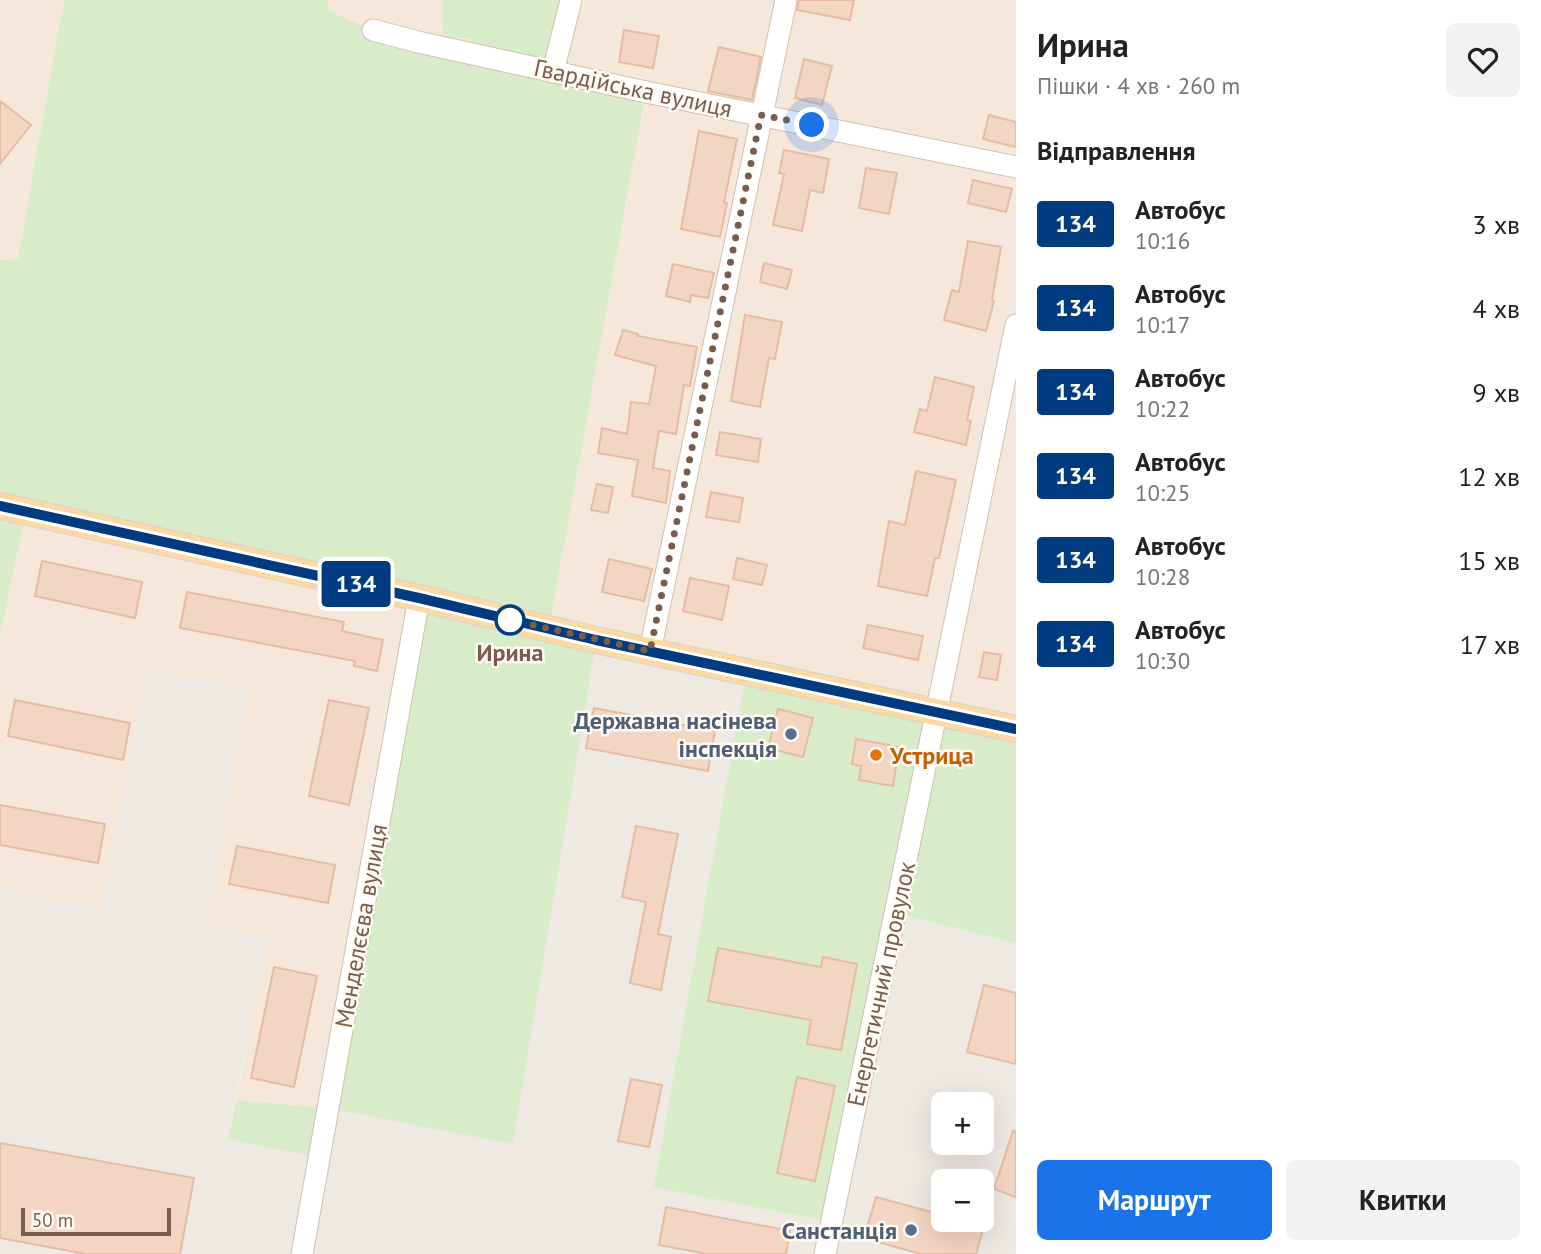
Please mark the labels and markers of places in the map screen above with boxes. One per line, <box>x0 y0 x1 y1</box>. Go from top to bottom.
marker: Ирина <box>495 605 525 635</box>
place label: Ирина <box>477 637 543 668</box>
place label: Державна насiнева iнспекцiя <box>574 705 777 764</box>
marker: Державна насiнева iнспекцiя <box>783 726 799 742</box>
place label: Устрица <box>889 740 974 771</box>
marker: Устрица <box>868 747 884 763</box>
place label: Санстанція <box>782 1215 897 1246</box>
marker: Санстанція <box>903 1222 919 1238</box>

